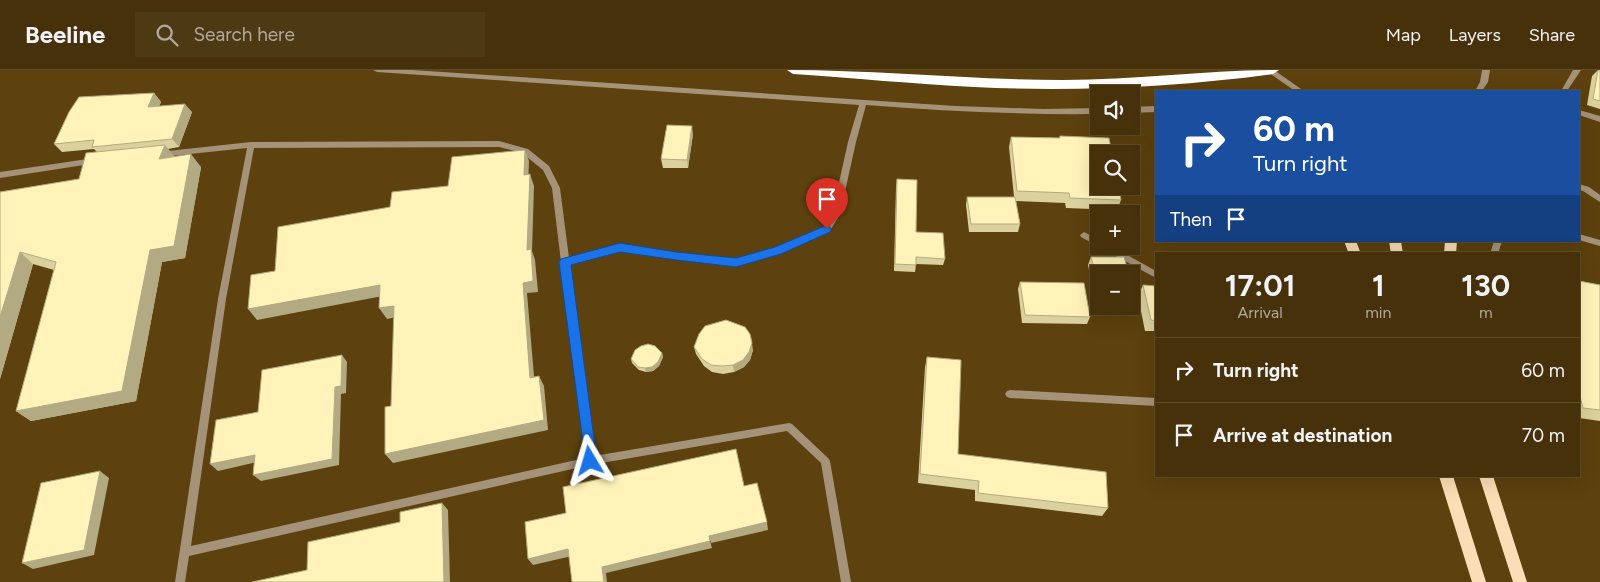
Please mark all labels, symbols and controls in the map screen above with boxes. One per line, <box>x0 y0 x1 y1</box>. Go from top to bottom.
search box <box>135 12 485 57</box>
text: Beeline <box>25 20 105 49</box>
icon: search <box>153 21 181 49</box>
text: Search here <box>193 23 295 46</box>
text: Map <box>1386 24 1421 46</box>
text: Layers <box>1449 24 1501 46</box>
text: Share <box>1529 24 1575 46</box>
map controls <box>1090 85 1140 315</box>
button: sound <box>1090 85 1140 135</box>
text: 60 m <box>1253 108 1335 150</box>
icon: right <box>1170 110 1235 175</box>
button: search <box>1090 145 1140 195</box>
text: Turn right <box>1253 150 1348 177</box>
pin <box>806 178 848 229</box>
icon: arrive <box>813 185 841 213</box>
button: + <box>1090 205 1140 255</box>
icon: arrive <box>1222 205 1250 233</box>
text: Then <box>1170 208 1212 231</box>
button: − <box>1090 265 1140 315</box>
text: 17:01 <box>1225 267 1295 304</box>
text: 1 <box>1372 267 1385 304</box>
text: 130 <box>1461 267 1510 304</box>
text: Arrival <box>1238 303 1283 322</box>
text: min <box>1365 303 1391 322</box>
text: m <box>1479 303 1493 322</box>
icon: right <box>1170 356 1198 384</box>
text: Turn right <box>1213 359 1299 382</box>
text: 60 m <box>1521 359 1565 382</box>
icon: arrive <box>1170 421 1198 449</box>
text: Arrive at destination <box>1213 424 1392 447</box>
text: 70 m <box>1522 424 1565 447</box>
position arrow <box>563 434 615 486</box>

